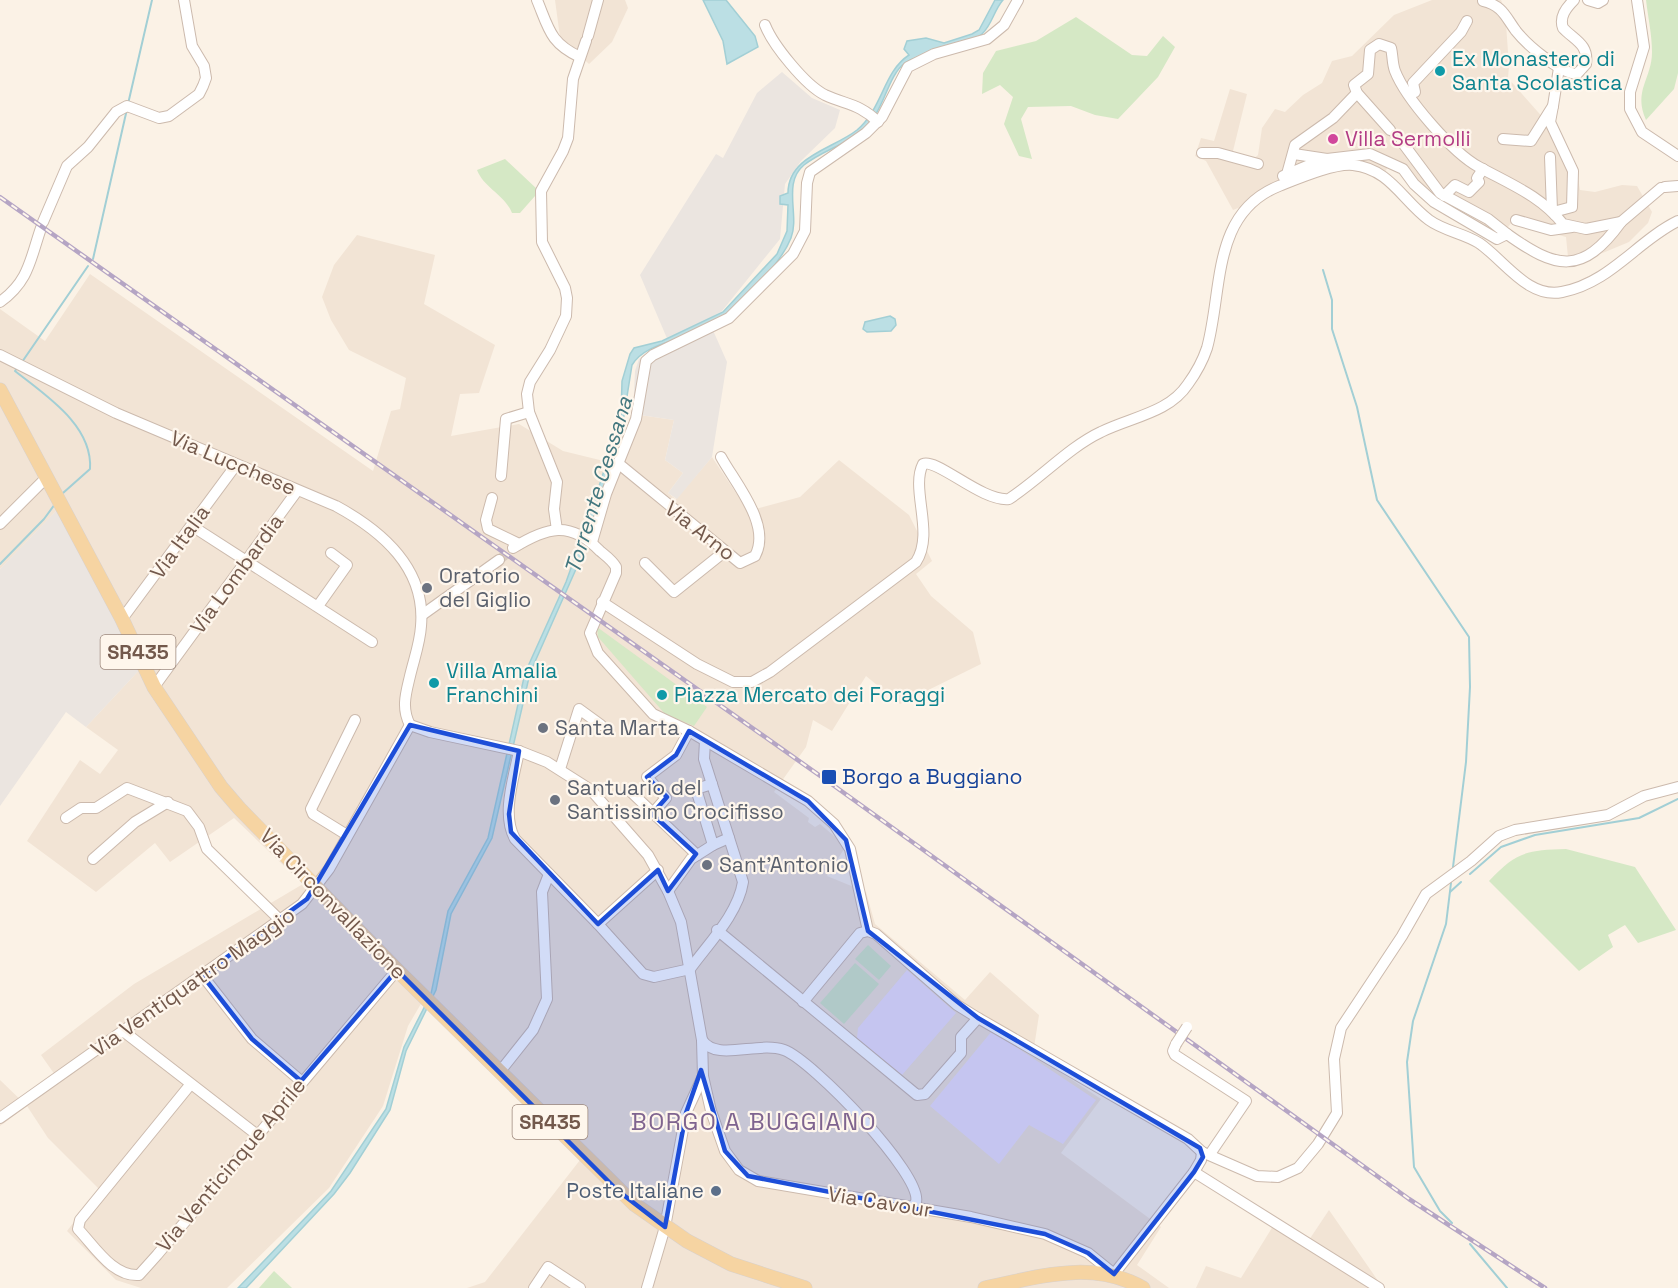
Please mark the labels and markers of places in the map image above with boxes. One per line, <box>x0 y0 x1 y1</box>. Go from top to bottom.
place label: Ex Monastero di Santa Scolastica <box>1452 45 1622 96</box>
marker: Ex Monastero di Santa Scolastica <box>1433 64 1447 78</box>
place label: Villa Sermolli <box>1345 125 1471 152</box>
marker: Villa Sermolli <box>1326 132 1340 146</box>
place label: Oratorio del Giglio <box>439 562 531 613</box>
marker: Oratorio del Giglio <box>420 581 434 595</box>
place label: Villa Amalia Franchini <box>446 657 557 708</box>
marker: Villa Amalia Franchini <box>427 676 441 690</box>
place label: Piazza Mercato dei Foraggi <box>674 681 945 708</box>
marker: Piazza Mercato dei Foraggi <box>655 688 669 702</box>
place label: Santa Marta <box>555 714 679 741</box>
marker: Santa Marta <box>536 721 550 735</box>
place label: Borgo a Buggiano <box>842 763 1023 790</box>
marker: Borgo a Buggiano <box>820 768 838 786</box>
place label: Santuario del Santissimo Crocifisso <box>567 774 784 825</box>
marker: Santuario del Santissimo Crocifisso <box>548 793 562 807</box>
place label: Sant'Antonio <box>719 851 849 878</box>
marker: Sant'Antonio <box>700 858 714 872</box>
place label: Poste Italiane <box>566 1177 704 1204</box>
marker: Poste Italiane <box>709 1184 723 1198</box>

